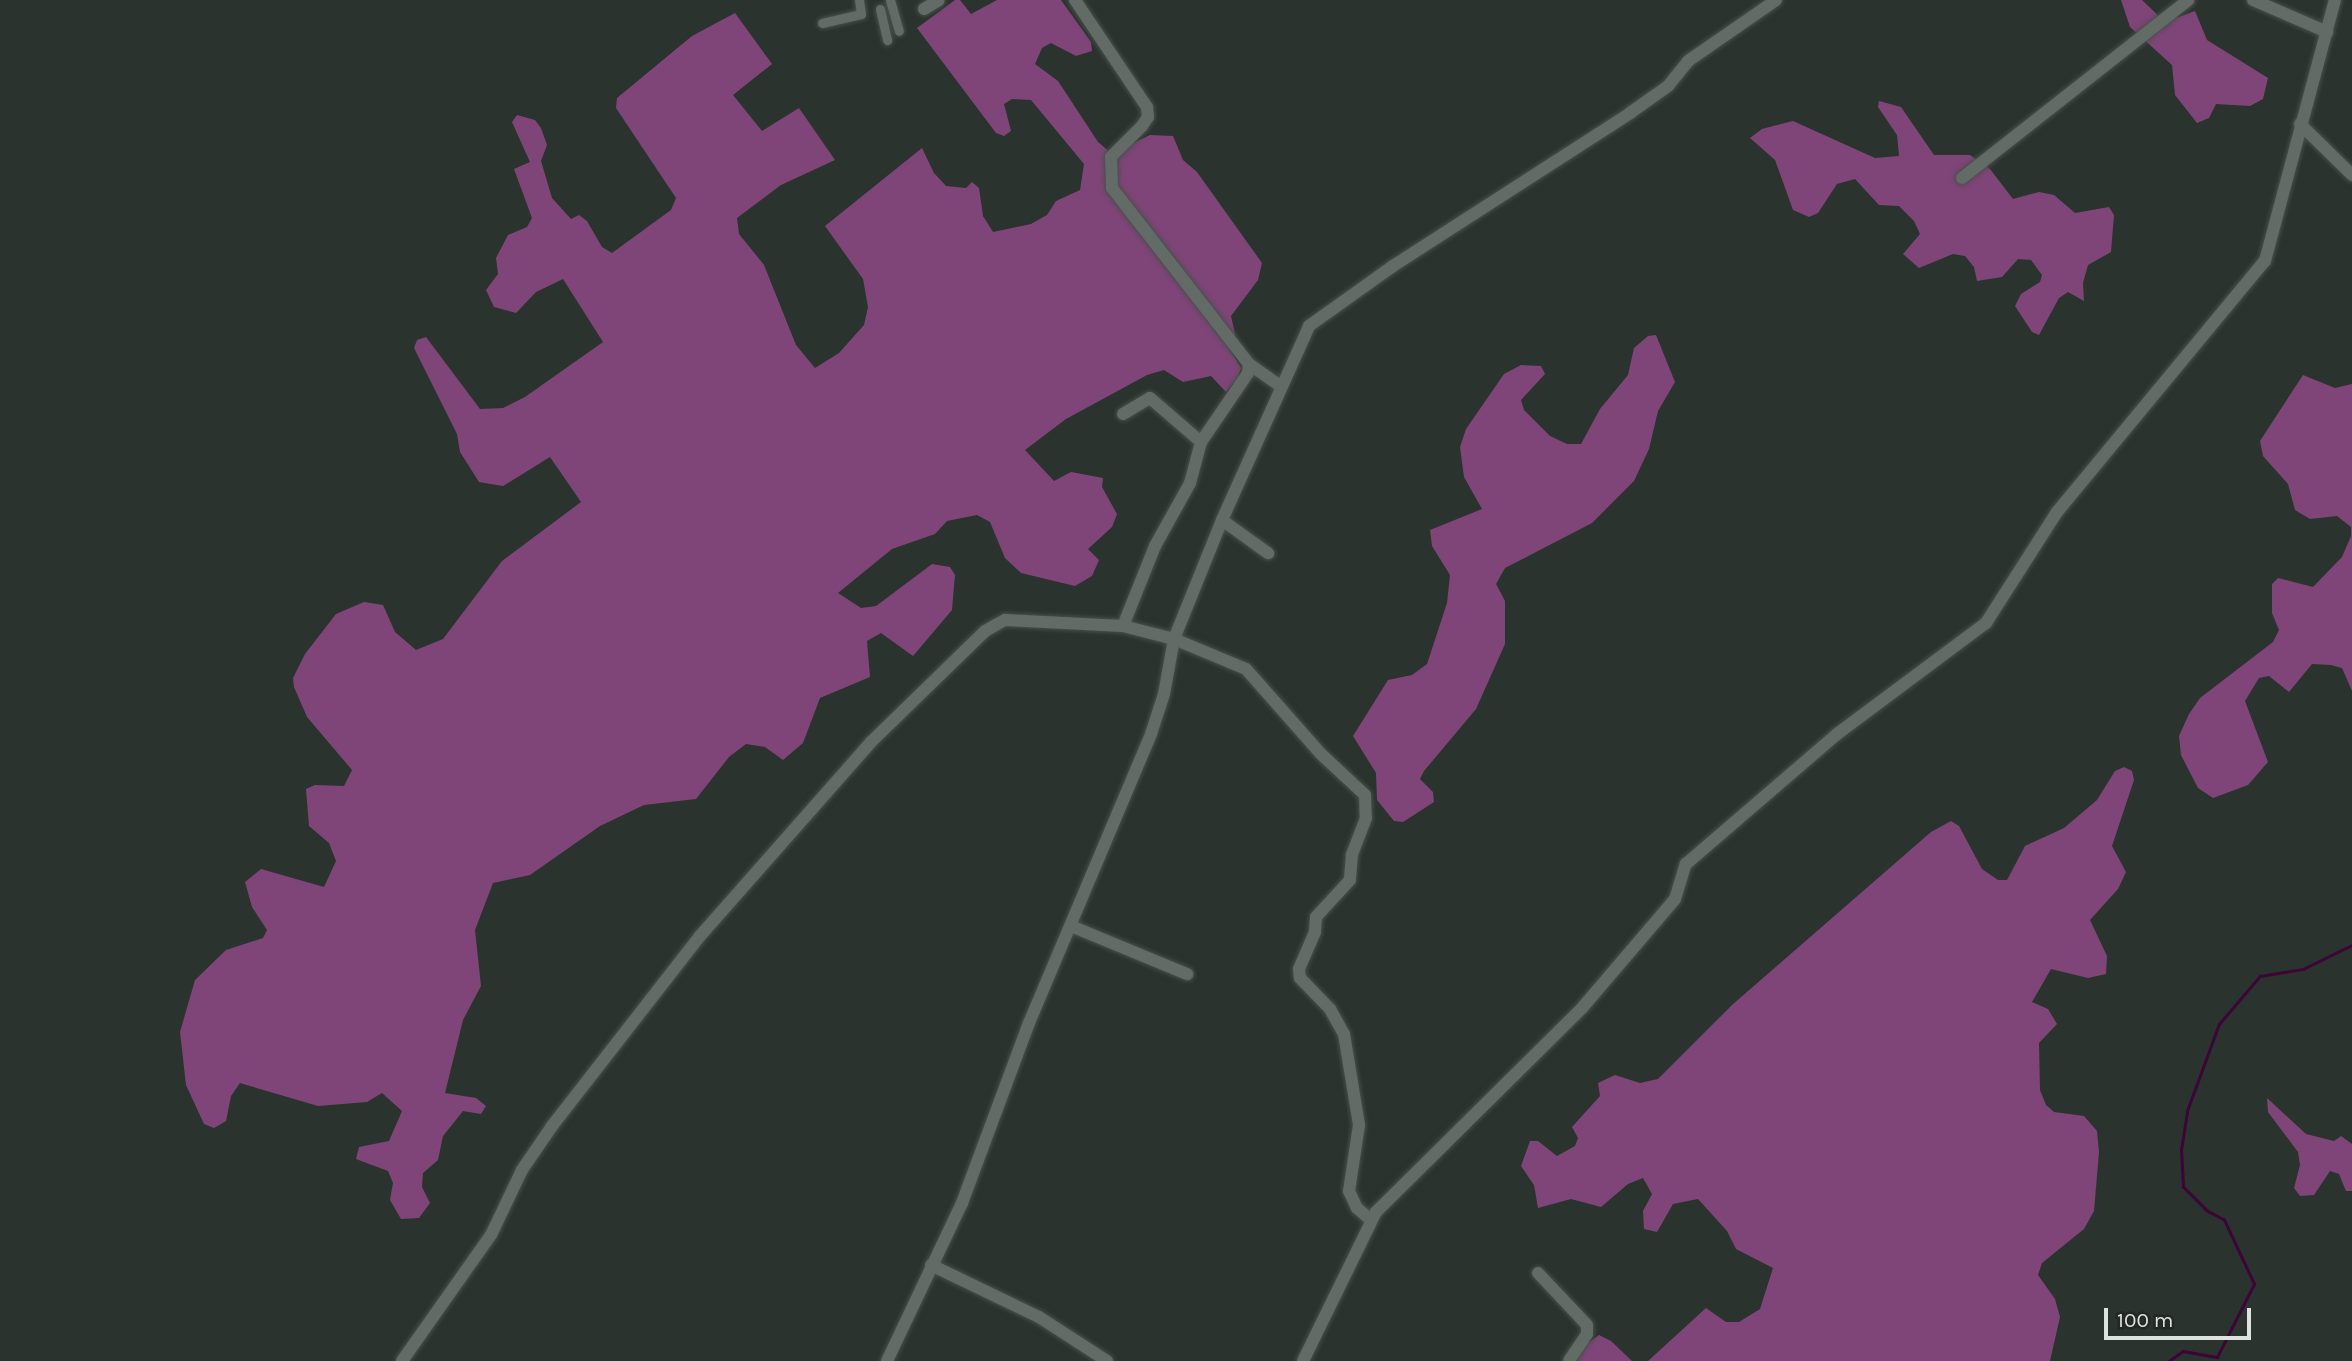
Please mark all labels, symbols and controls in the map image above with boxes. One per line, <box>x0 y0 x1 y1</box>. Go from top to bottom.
scale bar <box>2107 1294 2254 1338</box>
text: 100 m <box>2117 1308 2174 1332</box>

